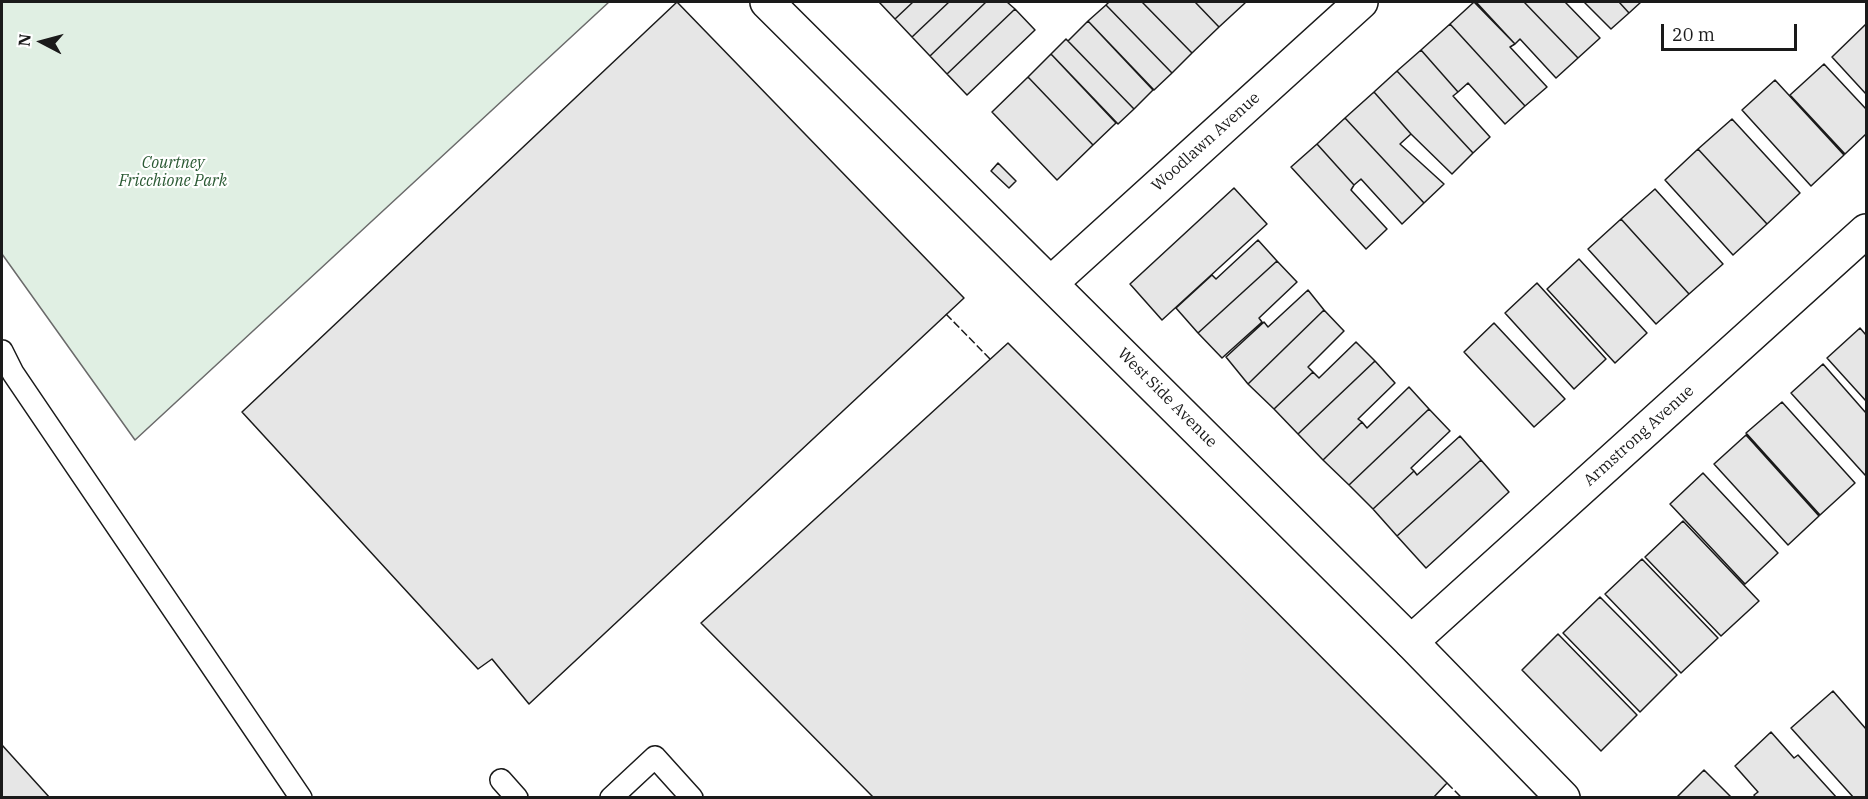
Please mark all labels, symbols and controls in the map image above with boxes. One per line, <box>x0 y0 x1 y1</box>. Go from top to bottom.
north arrow <box>12 12 72 72</box>
scale bar <box>1664 12 1800 50</box>
text: 20 m <box>1672 23 1715 46</box>
text: N <box>13 33 35 47</box>
street label: Woodlawn Avenue <box>1148 88 1264 196</box>
park label: Courtney Fricchione Park <box>119 153 227 191</box>
street label: West Side Avenue <box>1113 344 1221 452</box>
street label: Armstrong Avenue <box>1580 381 1698 491</box>

